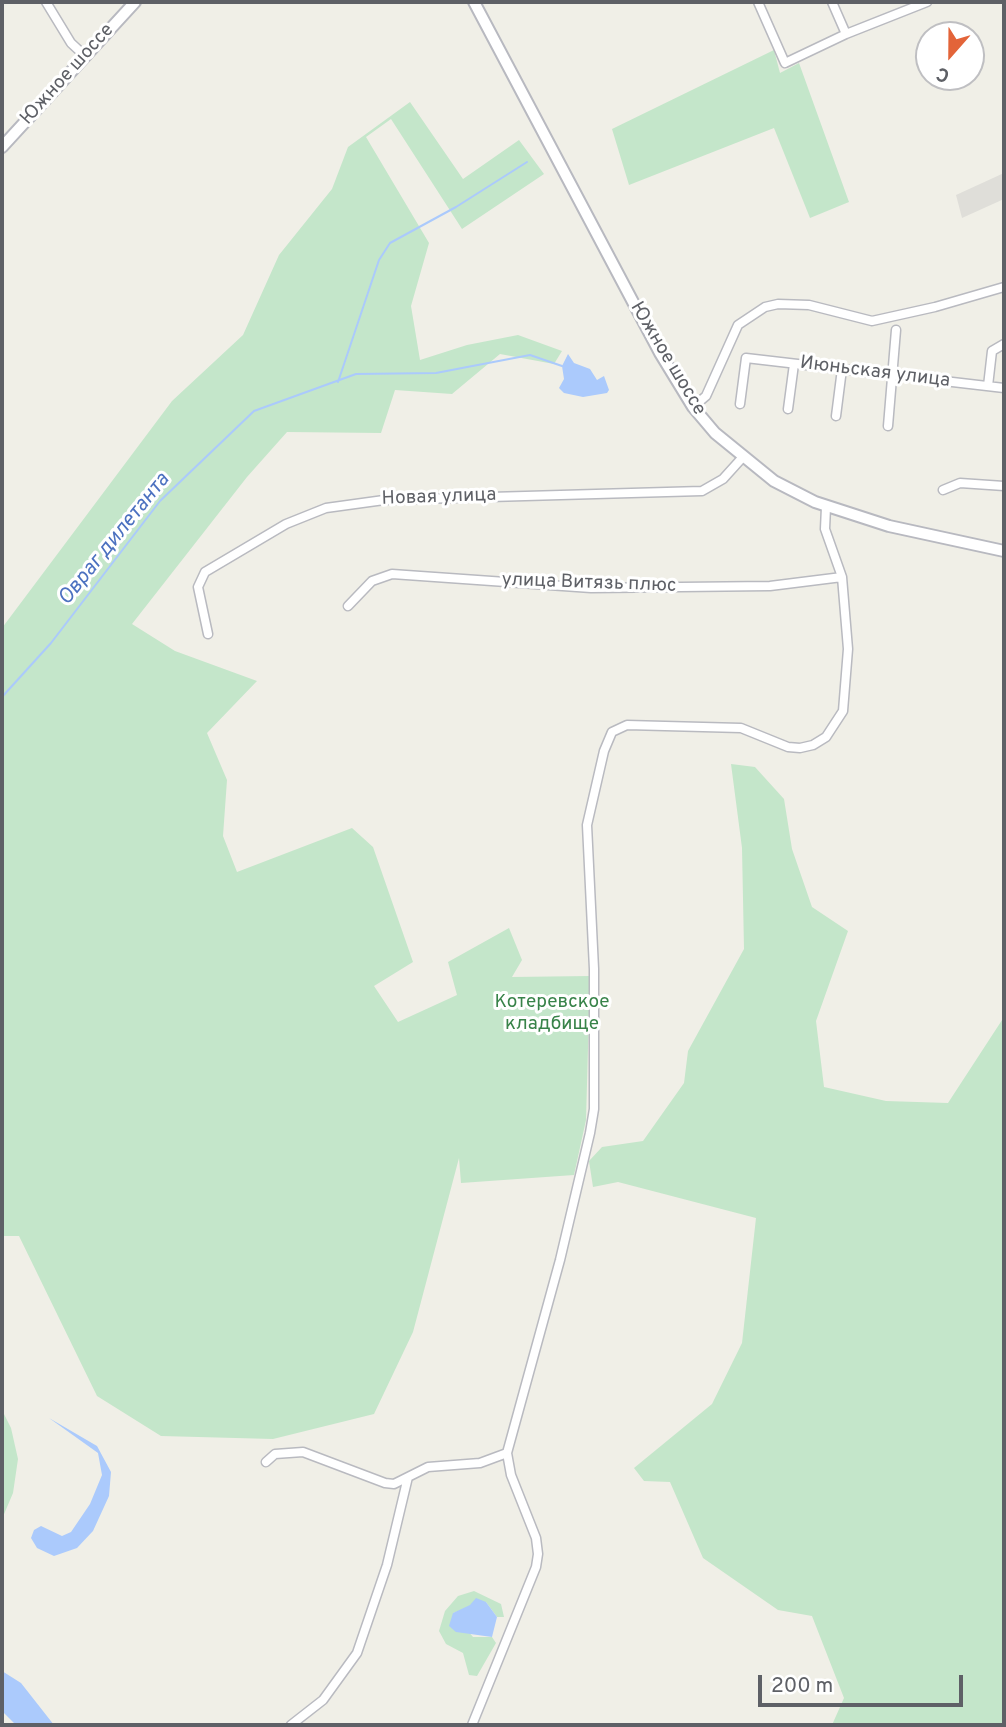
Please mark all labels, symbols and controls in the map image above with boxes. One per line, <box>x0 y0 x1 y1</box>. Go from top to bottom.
street label: Южное шоссе <box>17 20 119 130</box>
north arrow <box>915 21 985 91</box>
text: С <box>933 60 953 87</box>
street label: Южное шоссе <box>624 298 710 420</box>
street label: Июньская улица <box>799 352 951 394</box>
water label: Овраг дилетанта <box>54 469 176 611</box>
street label: Новая улица <box>381 485 497 511</box>
street label: улица Витязь плюс <box>501 570 677 598</box>
park label: Котеревское кладбище <box>495 992 609 1036</box>
scale bar <box>761 1660 966 1704</box>
text: 200 m <box>771 1673 833 1700</box>

